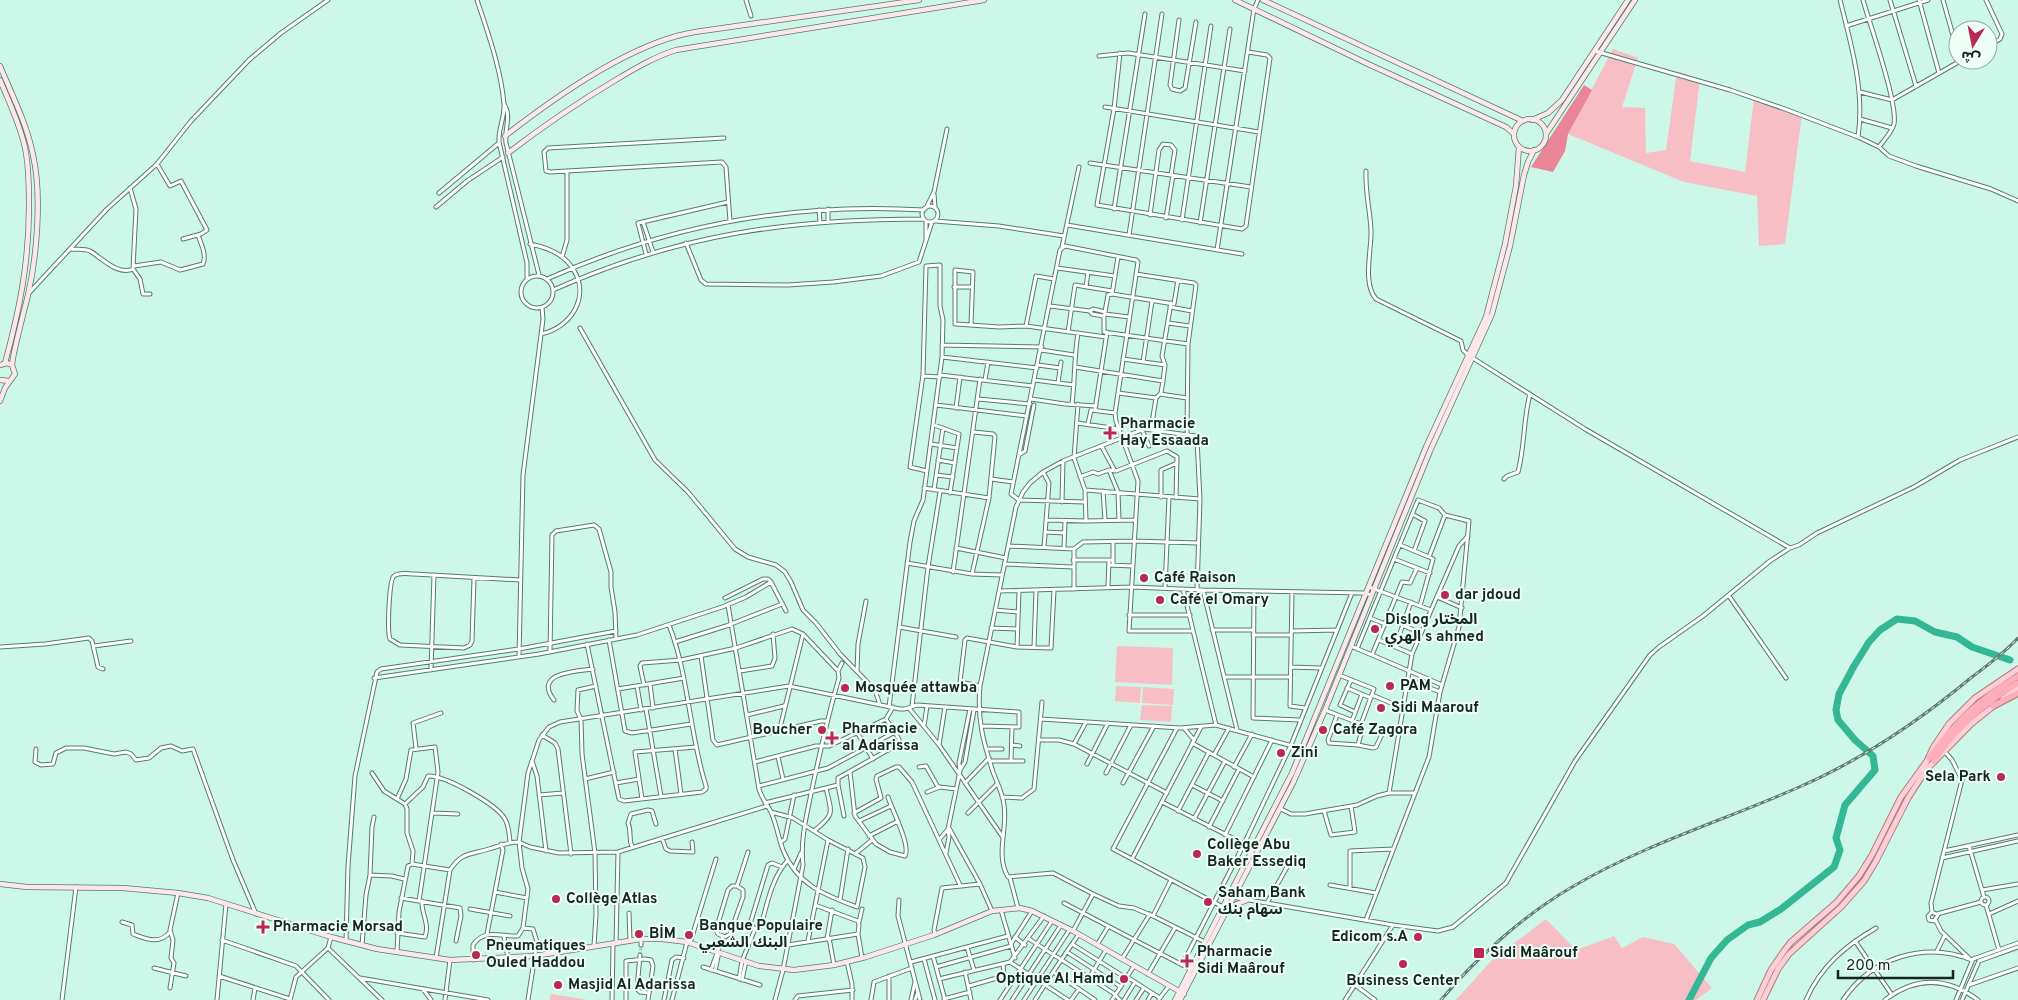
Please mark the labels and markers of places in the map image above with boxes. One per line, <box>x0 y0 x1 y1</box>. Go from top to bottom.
place label: Pharmacie Hay Essaada <box>1120 415 1209 451</box>
marker: Pharmacie Hay Essaada <box>1104 427 1116 439</box>
place label: Café Raison <box>1154 569 1236 588</box>
marker: Café Raison <box>1138 572 1150 584</box>
place label: dar jdoud <box>1455 586 1521 605</box>
marker: dar jdoud <box>1439 589 1451 601</box>
place label: Café el Omary <box>1170 591 1269 610</box>
marker: Café el Omary <box>1154 594 1166 606</box>
place label: Dislog المختار الهري s ahmed <box>1385 611 1484 647</box>
marker: Dislog المختار الهري s ahmed <box>1369 623 1381 635</box>
place label: PAM <box>1400 677 1431 696</box>
place label: Mosquée attawba <box>855 679 977 698</box>
marker: PAM <box>1384 680 1396 692</box>
marker: Mosquée attawba <box>839 682 851 694</box>
place label: Sidi Maarouf <box>1391 699 1479 718</box>
marker: Sidi Maarouf <box>1375 702 1387 714</box>
place label: Pharmacie al Adarissa <box>842 720 919 756</box>
place label: Boucher <box>753 721 813 740</box>
place label: Café Zagora <box>1333 721 1417 740</box>
marker: Boucher <box>816 724 828 736</box>
marker: Café Zagora <box>1317 724 1329 736</box>
marker: Pharmacie al Adarissa <box>826 732 838 744</box>
place label: Zini <box>1291 744 1318 763</box>
marker: Zini <box>1275 747 1287 759</box>
place label: Sela Park <box>1925 768 1991 787</box>
marker: Sela Park <box>1995 771 2007 783</box>
place label: Collège Abu Baker Essediq <box>1207 836 1306 872</box>
marker: Collège Abu Baker Essediq <box>1191 848 1203 860</box>
place label: Saham Bank سهام بنك <box>1218 884 1306 920</box>
place label: Collège Atlas <box>566 890 657 909</box>
marker: Collège Atlas <box>550 893 562 905</box>
marker: Saham Bank سهام بنك <box>1202 896 1214 908</box>
place label: Banque Populaire البنك الشعبي <box>699 917 823 953</box>
place label: Pharmacie Morsad <box>273 918 403 937</box>
marker: Pharmacie Morsad <box>257 921 269 933</box>
place label: BİM <box>649 924 676 944</box>
marker: BİM <box>633 928 645 940</box>
place label: Edicom s.A <box>1331 928 1408 947</box>
marker: Banque Populaire البنك الشعبي <box>683 929 695 941</box>
marker: Edicom s.A <box>1412 931 1424 943</box>
place label: Pneumatiques Ouled Haddou <box>486 937 586 973</box>
place label: Pharmacie Sidi Maârouf <box>1197 943 1285 979</box>
place label: Sidi Maârouf <box>1490 944 1578 963</box>
marker: Sidi Maârouf <box>1472 946 1486 960</box>
marker: Pneumatiques Ouled Haddou <box>470 949 482 961</box>
marker: Pharmacie Sidi Maârouf <box>1181 955 1193 967</box>
marker: Business Center <box>1397 958 1409 970</box>
place label: Optique Al Hamd <box>996 970 1114 989</box>
place label: Business Center <box>1346 972 1461 991</box>
marker: Optique Al Hamd <box>1118 973 1130 985</box>
place label: Masjid Al Adarissa <box>568 976 696 995</box>
marker: Masjid Al Adarissa <box>552 979 564 991</box>

